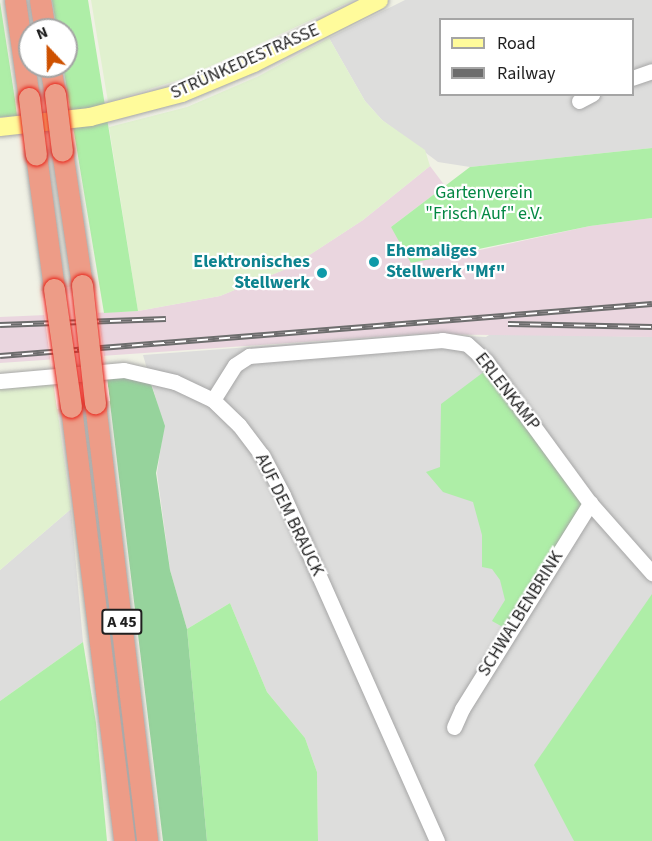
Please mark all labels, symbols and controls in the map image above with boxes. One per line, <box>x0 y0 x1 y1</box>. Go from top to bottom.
north arrow <box>18 18 78 78</box>
legend <box>439 18 634 96</box>
street label: STRÜNKEDESTRASSE <box>167 20 323 104</box>
text: N <box>33 21 51 45</box>
text: Road <box>497 31 536 56</box>
text: Railway <box>497 61 556 86</box>
park label: Gartenverein "Frisch Auf" e.V. <box>425 183 543 226</box>
place label: Ehemaliges Stellwerk "Mf" <box>386 241 505 284</box>
place label: Elektronisches Stellwerk <box>193 252 310 294</box>
marker: Ehemaliges Stellwerk "Mf" <box>367 255 381 269</box>
marker: Elektronisches Stellwerk <box>315 266 329 280</box>
street label: ERLENKAMP <box>470 349 544 435</box>
street label: AUF DEM BRAUCK <box>250 450 328 580</box>
street label: SCHWALBENBRINK <box>474 547 568 681</box>
road number: A 45 <box>101 609 143 635</box>

